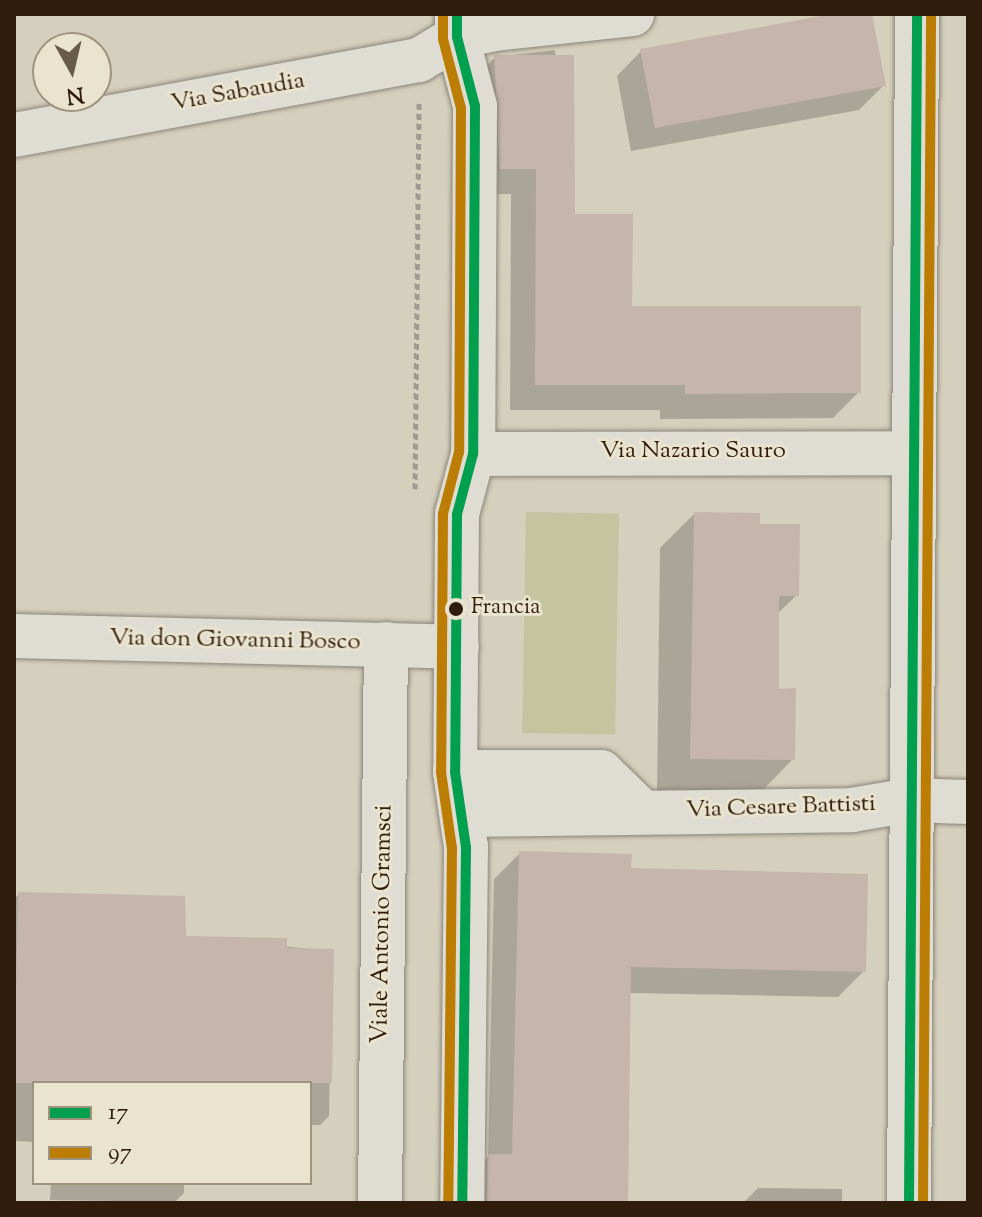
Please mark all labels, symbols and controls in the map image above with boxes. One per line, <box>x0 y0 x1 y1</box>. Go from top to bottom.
north arrow <box>32 32 112 112</box>
street label: Via Sabaudia <box>169 67 307 119</box>
text: N <box>64 77 86 111</box>
street label: Via Nazario Sauro <box>600 438 786 466</box>
place label: Francia <box>471 596 540 622</box>
marker: Francia <box>448 601 464 617</box>
street label: Via don Giovanni Bosco <box>109 624 361 658</box>
street label: Via Cesare Battisti <box>686 790 876 826</box>
street label: Viale Antonio Gramsci <box>367 804 399 1044</box>
legend <box>32 1081 312 1185</box>
text: 17 <box>108 1096 128 1130</box>
text: 97 <box>108 1136 132 1170</box>

